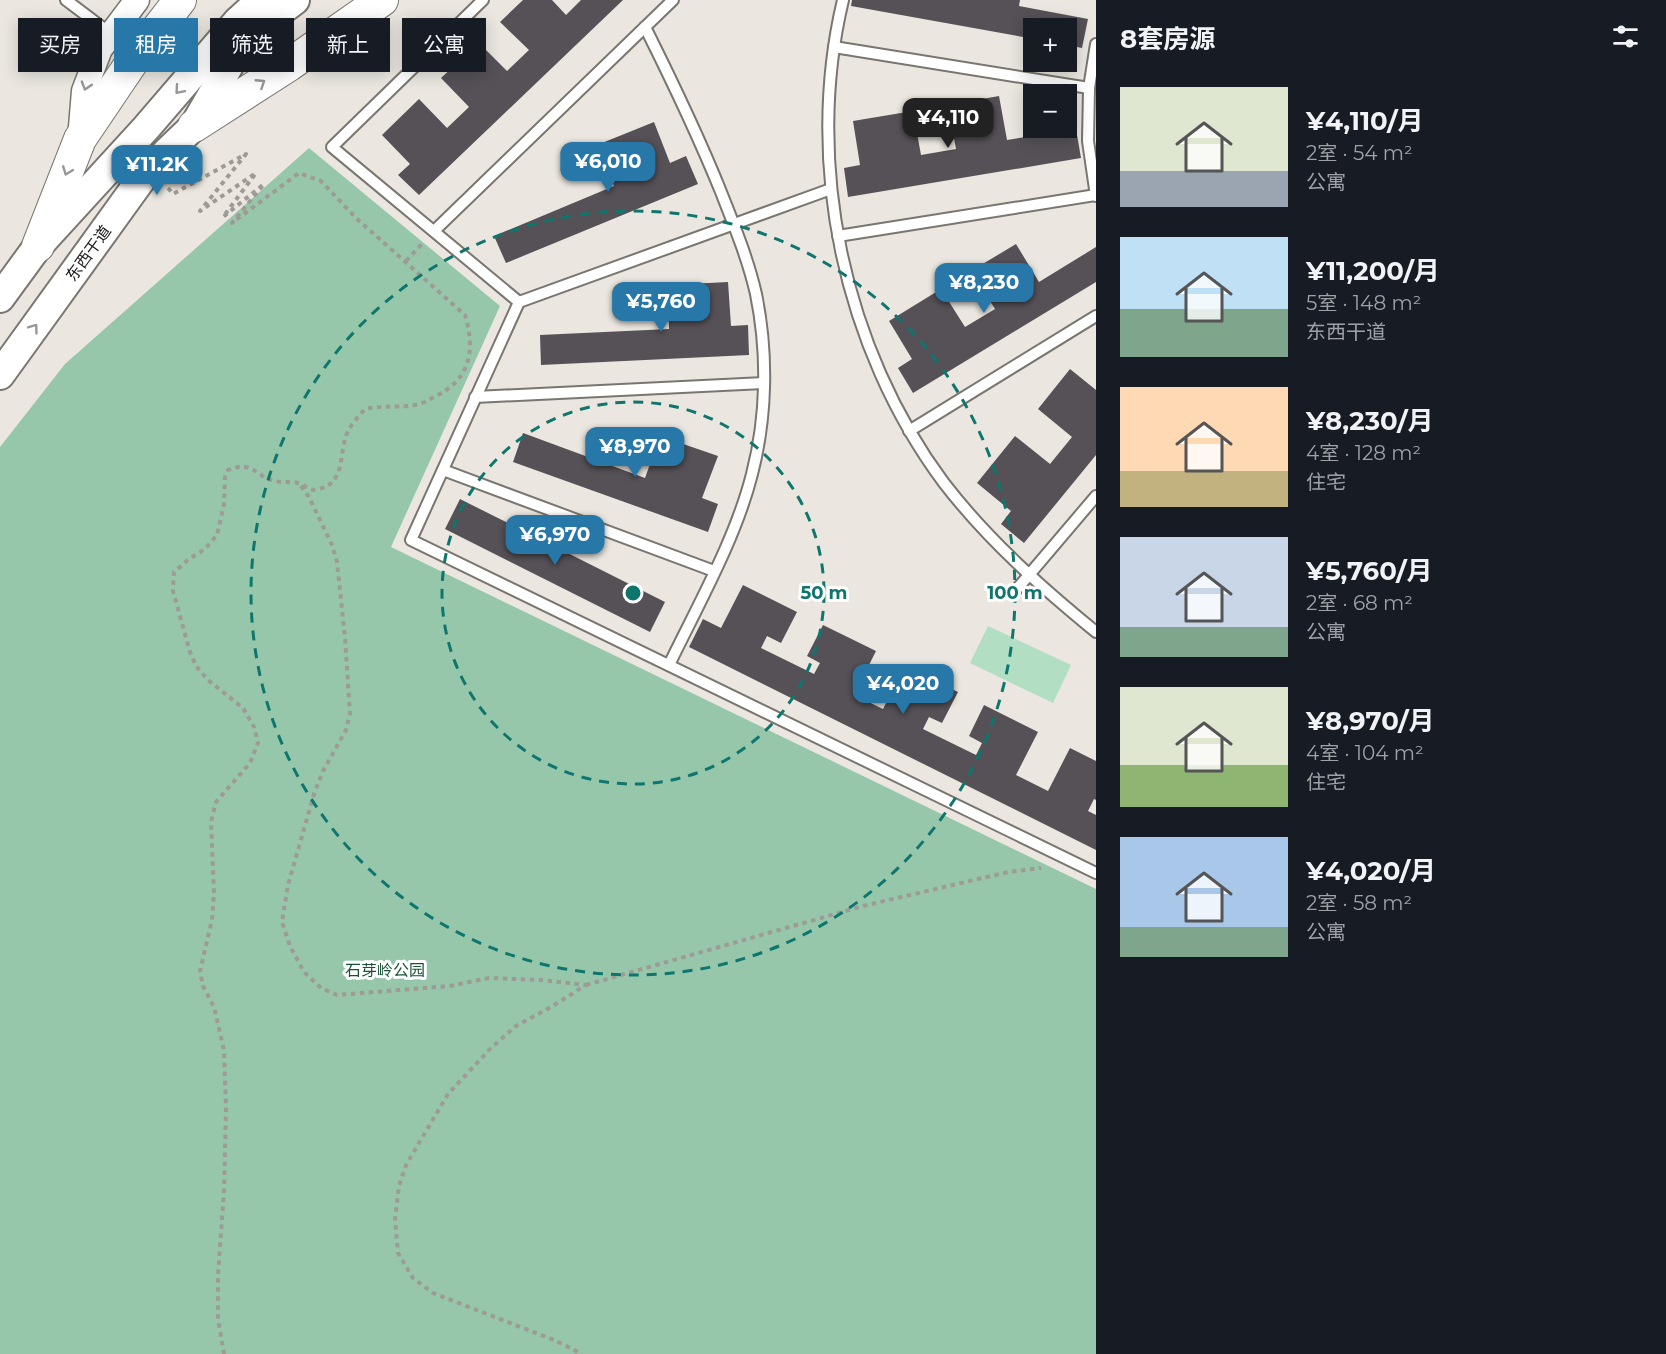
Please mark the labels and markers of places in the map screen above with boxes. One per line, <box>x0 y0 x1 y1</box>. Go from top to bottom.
pin: ¥4,110 <box>899 98 997 149</box>
pin: ¥6,010 <box>559 142 657 193</box>
pin: ¥11.2K <box>108 145 206 196</box>
pin: ¥8,230 <box>935 263 1033 314</box>
pin: ¥5,760 <box>612 282 710 333</box>
pin: ¥8,970 <box>586 427 684 478</box>
pin: ¥6,970 <box>506 515 604 566</box>
centre of rings <box>623 583 643 603</box>
pin: ¥4,020 <box>854 664 952 715</box>

